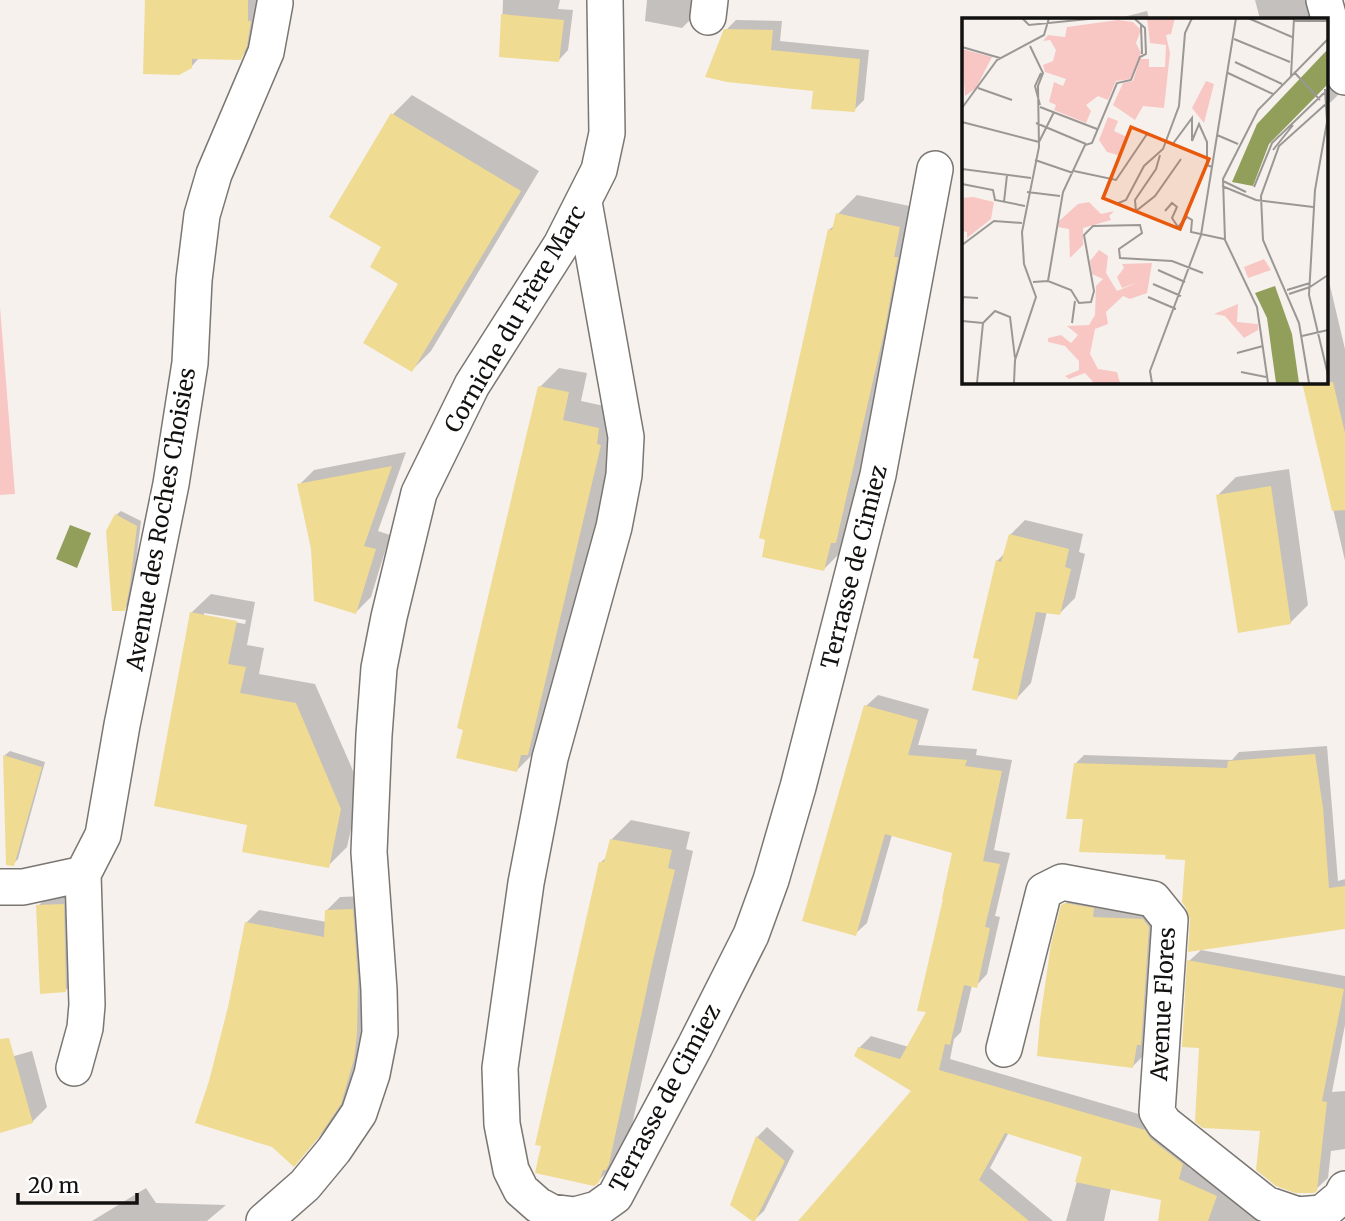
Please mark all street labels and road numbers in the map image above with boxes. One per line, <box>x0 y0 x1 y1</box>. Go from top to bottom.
street label: Corniche du Frère Marc <box>438 200 592 438</box>
street label: Avenue des Roches Choisies <box>119 365 201 674</box>
street label: Terrasse de Cimiez <box>814 462 893 672</box>
street label: Avenue Flores <box>1144 926 1181 1083</box>
street label: Terrasse de Cimiez <box>603 999 726 1197</box>

